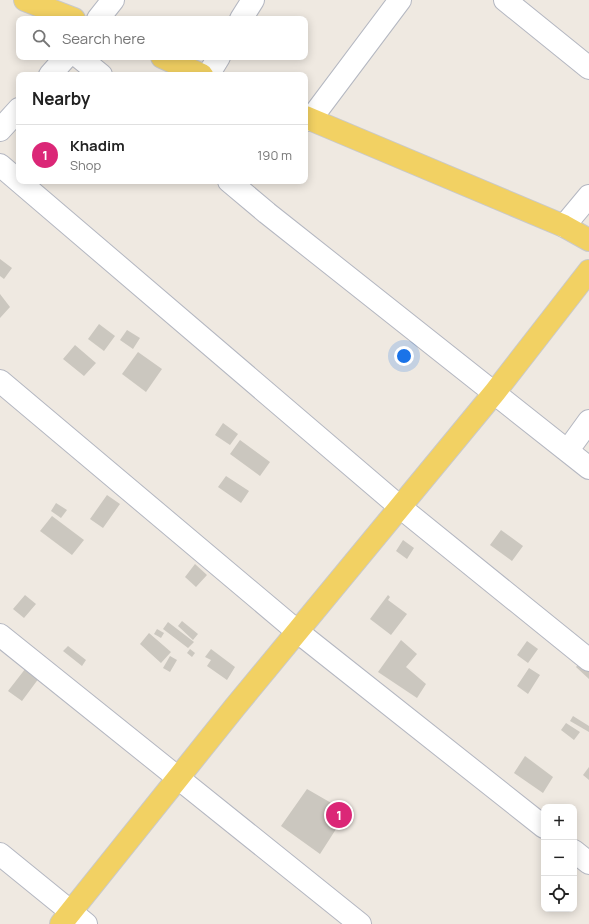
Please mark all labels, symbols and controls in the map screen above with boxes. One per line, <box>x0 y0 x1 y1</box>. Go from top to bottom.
search box <box>16 16 308 60</box>
icon: search <box>30 27 52 49</box>
text: Search here <box>62 28 145 49</box>
text: Nearby <box>32 87 90 110</box>
text: Khadim <box>70 135 125 156</box>
text: 1 <box>42 146 48 164</box>
text: 190 m <box>257 146 292 164</box>
text: Shop <box>70 156 101 174</box>
your location <box>394 346 414 366</box>
pin: 1 <box>326 800 352 830</box>
map controls <box>541 804 577 912</box>
button: + <box>541 804 577 840</box>
button: − <box>541 840 577 876</box>
button: locate <box>541 876 577 912</box>

